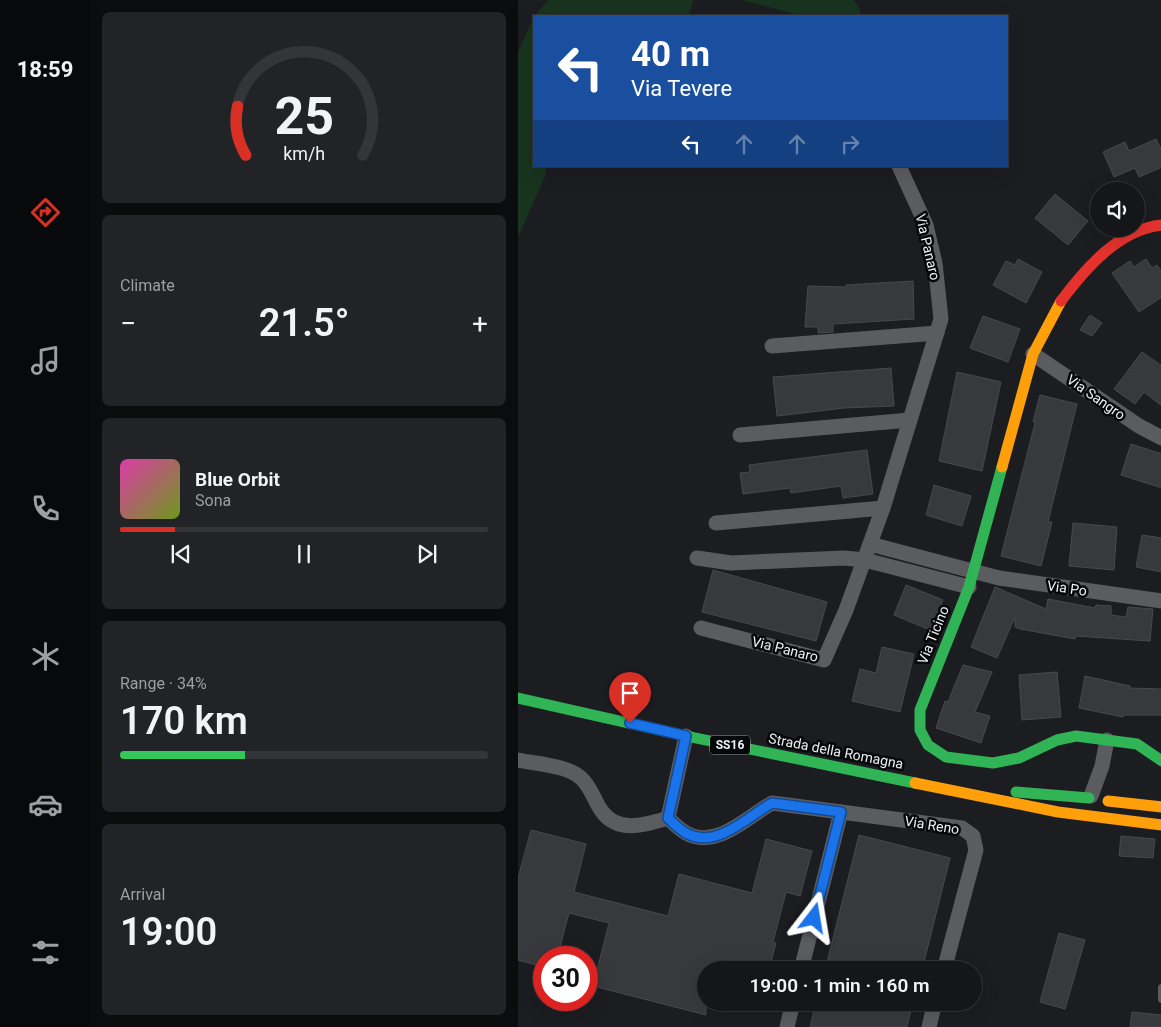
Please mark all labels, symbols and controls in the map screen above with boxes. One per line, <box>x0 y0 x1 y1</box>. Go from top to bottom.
text: 40 m <box>631 34 710 75</box>
icon: left <box>548 35 613 100</box>
text: 18:59 <box>17 57 73 82</box>
text: Via Tevere <box>631 76 732 101</box>
text: 25 <box>274 86 334 147</box>
icon: left <box>677 130 705 158</box>
icon: ahead <box>730 130 758 158</box>
icon: ahead <box>783 130 811 158</box>
icon: right <box>836 130 864 158</box>
text: km/h <box>283 143 325 164</box>
map controls <box>1090 182 1145 237</box>
button: sound <box>1090 182 1145 237</box>
icon: directions <box>28 195 63 230</box>
street label: Via Panaro <box>913 212 943 282</box>
text: Climate <box>120 276 175 295</box>
text: 21.5° <box>259 301 349 345</box>
text: − <box>120 307 136 340</box>
text: + <box>472 307 488 340</box>
icon: music <box>28 343 63 378</box>
street label: Via Sangro <box>1064 371 1128 423</box>
text: Blue Orbit <box>195 468 280 491</box>
icon: phone <box>28 491 63 526</box>
text: Sona <box>195 491 231 510</box>
icon: previous <box>167 540 195 568</box>
icon: pause <box>290 540 318 568</box>
icon: next <box>413 540 441 568</box>
street label: Via Po <box>1046 577 1088 599</box>
street label: Via Ticino <box>914 604 952 666</box>
street label: Via Panaro <box>750 633 820 665</box>
icon: climate <box>28 639 63 674</box>
pin <box>609 672 651 723</box>
text: Range · 34% <box>120 674 207 693</box>
icon: arrive <box>616 679 644 707</box>
text: 170 km <box>120 699 248 743</box>
street label: Strada della Romagna <box>767 730 905 772</box>
road number: SS16 <box>710 736 750 754</box>
icon: car <box>28 787 63 822</box>
street label: Via Reno <box>903 813 961 837</box>
text: Arrival <box>120 885 165 904</box>
position arrow <box>787 891 839 943</box>
text: 19:00 <box>120 910 217 954</box>
icon: filters <box>28 935 63 970</box>
speed limit sign: 30 <box>533 946 598 1011</box>
text: 19:00 · 1 min · 160 m <box>749 974 930 997</box>

